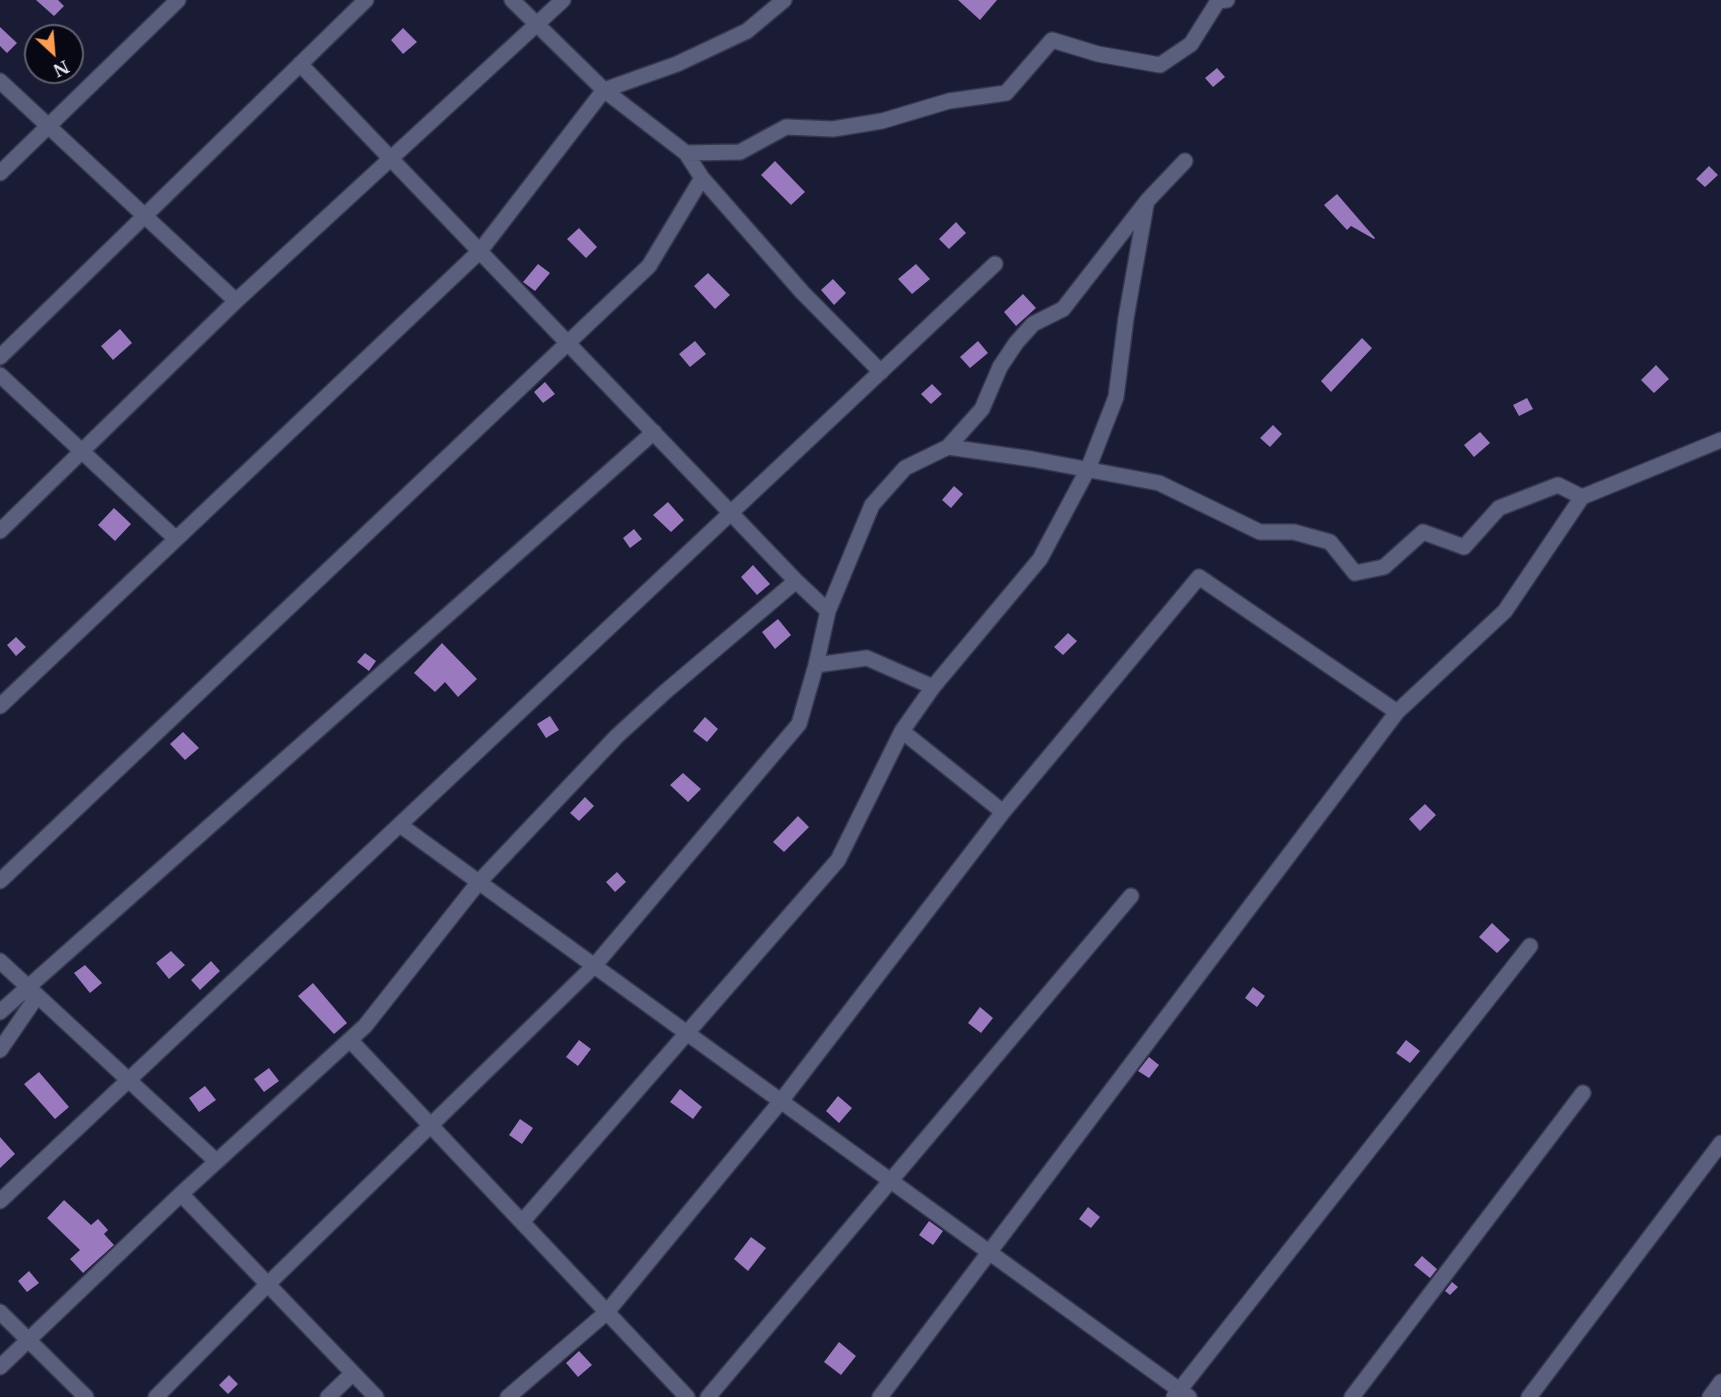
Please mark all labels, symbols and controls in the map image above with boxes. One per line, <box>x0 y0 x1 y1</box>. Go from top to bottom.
north arrow <box>24 24 84 84</box>
text: N <box>50 56 72 81</box>

